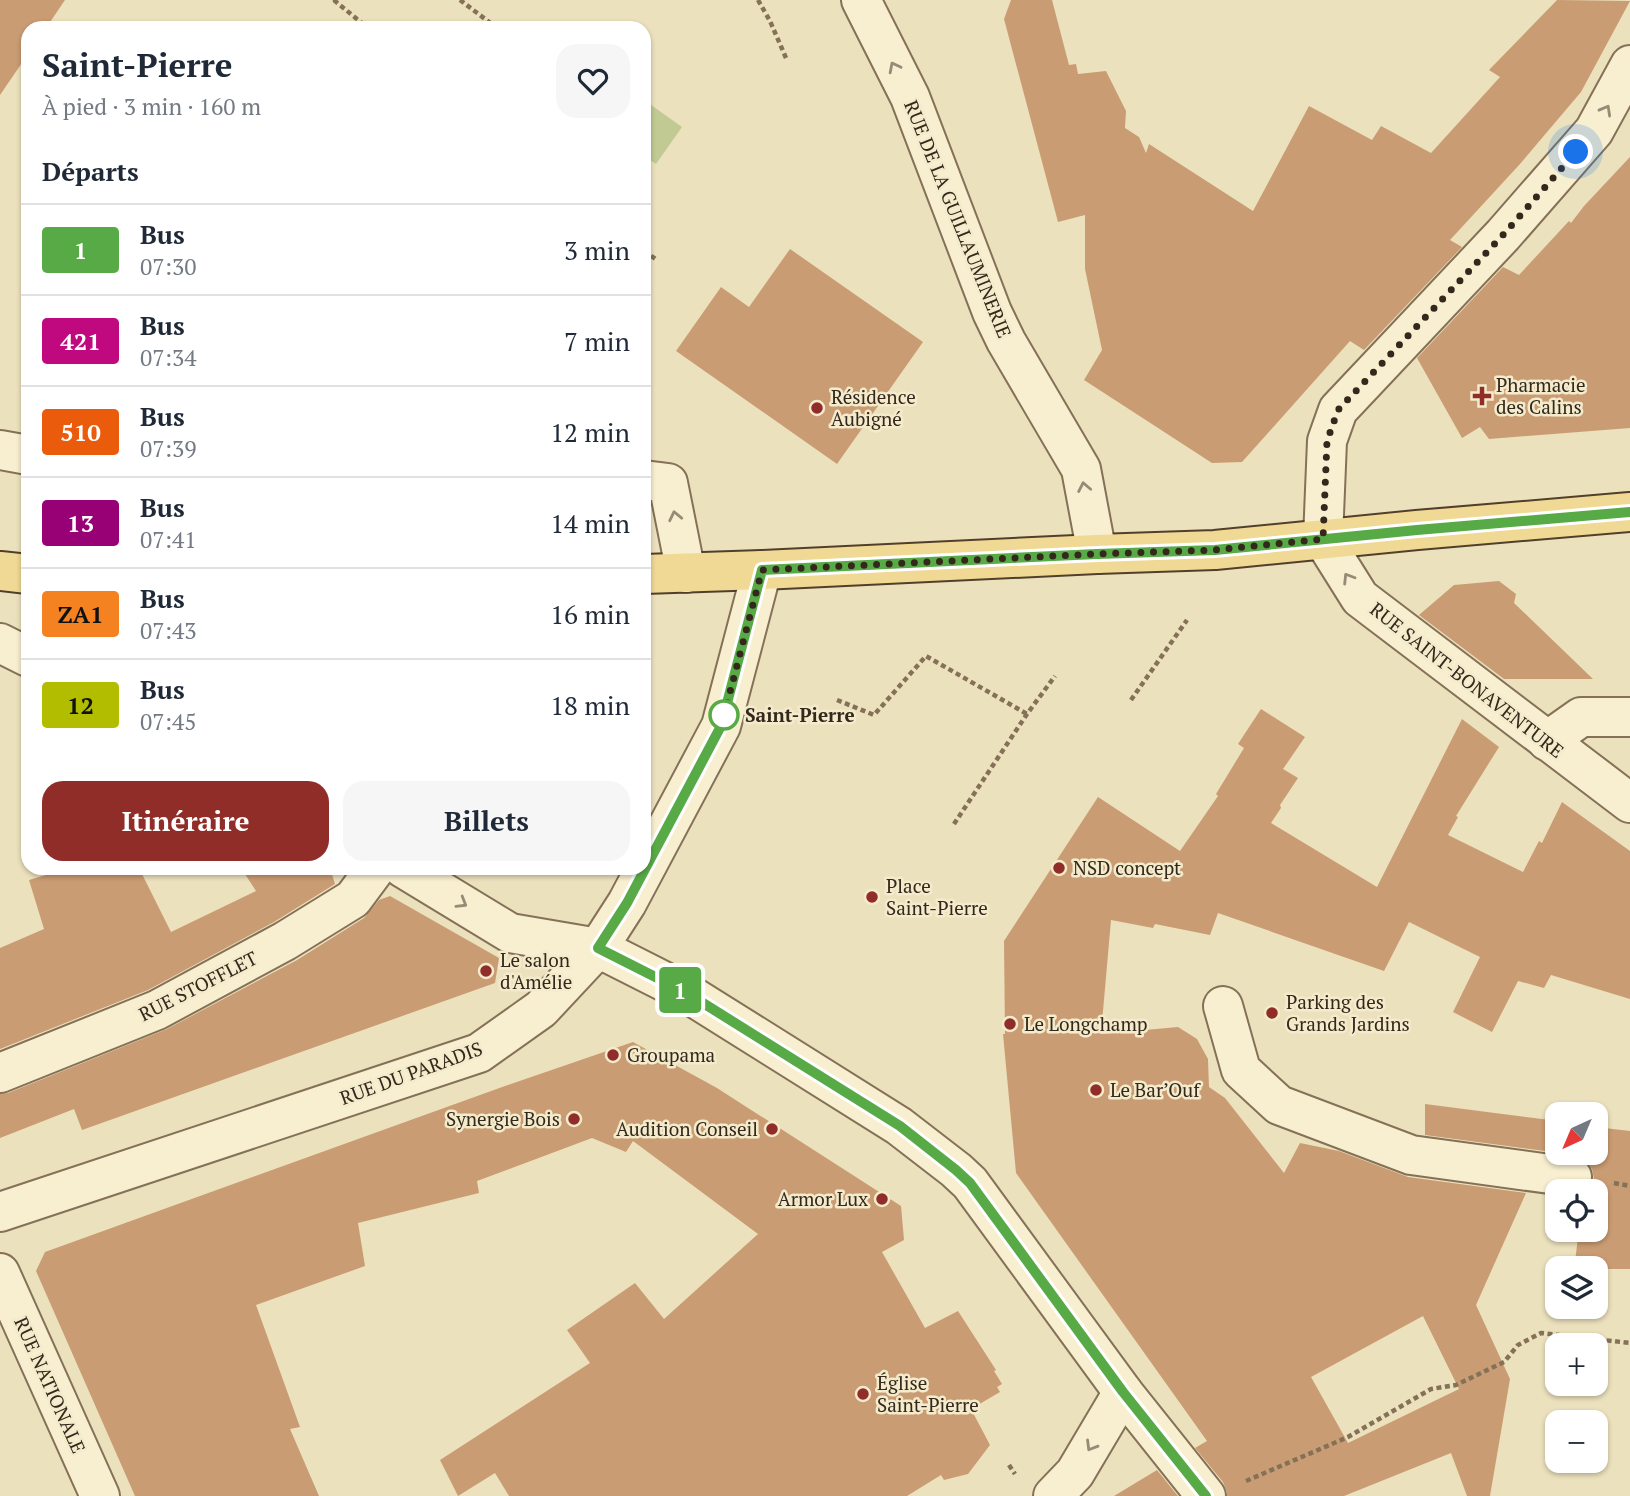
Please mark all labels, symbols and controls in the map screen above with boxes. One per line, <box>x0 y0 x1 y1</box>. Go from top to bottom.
text: Saint-Pierre <box>42 43 232 86</box>
button: heart <box>556 44 630 118</box>
one-way arrow <box>889 62 903 74</box>
text: À pied · 3 min · 160 m <box>42 91 261 122</box>
street label: RUE DE LA GUILLAUMINERIE <box>899 96 1018 341</box>
one-way arrow <box>1597 104 1611 117</box>
your location <box>1558 134 1593 169</box>
text: Départs <box>42 154 139 188</box>
text: Bus <box>140 217 185 251</box>
text: 3 min <box>564 233 630 267</box>
text: 1 <box>74 234 87 266</box>
text: 07:30 <box>140 251 197 282</box>
text: Bus <box>140 308 185 342</box>
text: 7 min <box>564 324 630 358</box>
text: 421 <box>60 325 101 357</box>
text: 07:34 <box>140 342 197 373</box>
place label: Pharmacie des Calins <box>1496 372 1586 419</box>
place label: Résidence Aubigné <box>831 384 916 431</box>
marker: Pharmacie des Calins <box>1474 388 1490 404</box>
text: Bus <box>140 399 185 433</box>
marker: Résidence Aubigné <box>809 400 825 416</box>
text: 12 min <box>550 415 630 449</box>
text: 510 <box>60 416 101 448</box>
text: 07:39 <box>140 433 197 464</box>
one-way arrow <box>1077 481 1092 493</box>
text: Bus <box>140 490 185 524</box>
text: 14 min <box>550 506 630 540</box>
text: 13 <box>67 507 94 539</box>
one-way arrow <box>668 510 683 522</box>
text: 07:41 <box>140 524 197 555</box>
one-way arrow <box>1344 573 1357 586</box>
text: Bus <box>140 581 185 615</box>
street label: RUE SAINT-BONAVENTURE <box>1365 596 1569 763</box>
text: 16 min <box>550 597 630 631</box>
text: ZA1 <box>58 598 103 630</box>
text: 07:43 <box>140 615 197 646</box>
text: Bus <box>140 672 185 706</box>
text: 18 min <box>550 688 630 722</box>
text: 12 <box>67 689 94 721</box>
marker: Saint-Pierre <box>709 700 739 730</box>
place label: Saint-Pierre <box>745 702 855 727</box>
text: 07:45 <box>140 706 197 737</box>
button: Itinéraire <box>42 781 329 861</box>
button: Billets <box>343 781 630 861</box>
place label: NSD concept <box>1073 855 1181 880</box>
marker: NSD concept <box>1051 860 1067 876</box>
place label: Place Saint-Pierre <box>886 873 988 920</box>
marker: Place Saint-Pierre <box>864 889 880 905</box>
one-way arrow <box>454 895 467 908</box>
street label: RUE STOFFLET <box>134 945 262 1026</box>
place label: Le salon d'Amélie <box>500 947 572 994</box>
marker: Le salon d'Amélie <box>478 963 494 979</box>
line badge: 1 <box>657 967 703 1013</box>
text: 1 <box>673 974 687 1006</box>
place label: Parking des Grands Jardins <box>1286 989 1410 1036</box>
marker: Parking des Grands Jardins <box>1264 1005 1280 1021</box>
place label: Le Longchamp <box>1024 1011 1148 1036</box>
marker: Le Longchamp <box>1002 1016 1018 1032</box>
street label: RUE DU PARADIS <box>336 1035 485 1110</box>
place label: Groupama <box>627 1042 716 1067</box>
marker: Groupama <box>605 1047 621 1063</box>
place label: Le Bar’Ouf <box>1110 1077 1201 1102</box>
marker: Le Bar’Ouf <box>1088 1082 1104 1098</box>
north arrow <box>1545 1102 1608 1166</box>
map controls <box>1545 1102 1608 1473</box>
place label: Synergie Bois <box>446 1106 560 1131</box>
marker: Synergie Bois <box>566 1111 582 1127</box>
place label: Audition Conseil <box>616 1116 758 1141</box>
marker: Audition Conseil <box>764 1121 780 1137</box>
button: locate <box>1545 1179 1608 1242</box>
place label: Armor Lux <box>778 1186 868 1211</box>
marker: Armor Lux <box>874 1191 890 1207</box>
button: layers <box>1545 1256 1608 1319</box>
street label: RUE NATIONALE <box>9 1313 92 1457</box>
button: + <box>1545 1333 1608 1396</box>
place label: Église Saint-Pierre <box>877 1370 979 1417</box>
marker: Église Saint-Pierre <box>855 1386 871 1402</box>
button: − <box>1545 1410 1608 1473</box>
one-way arrow <box>1086 1438 1099 1451</box>

